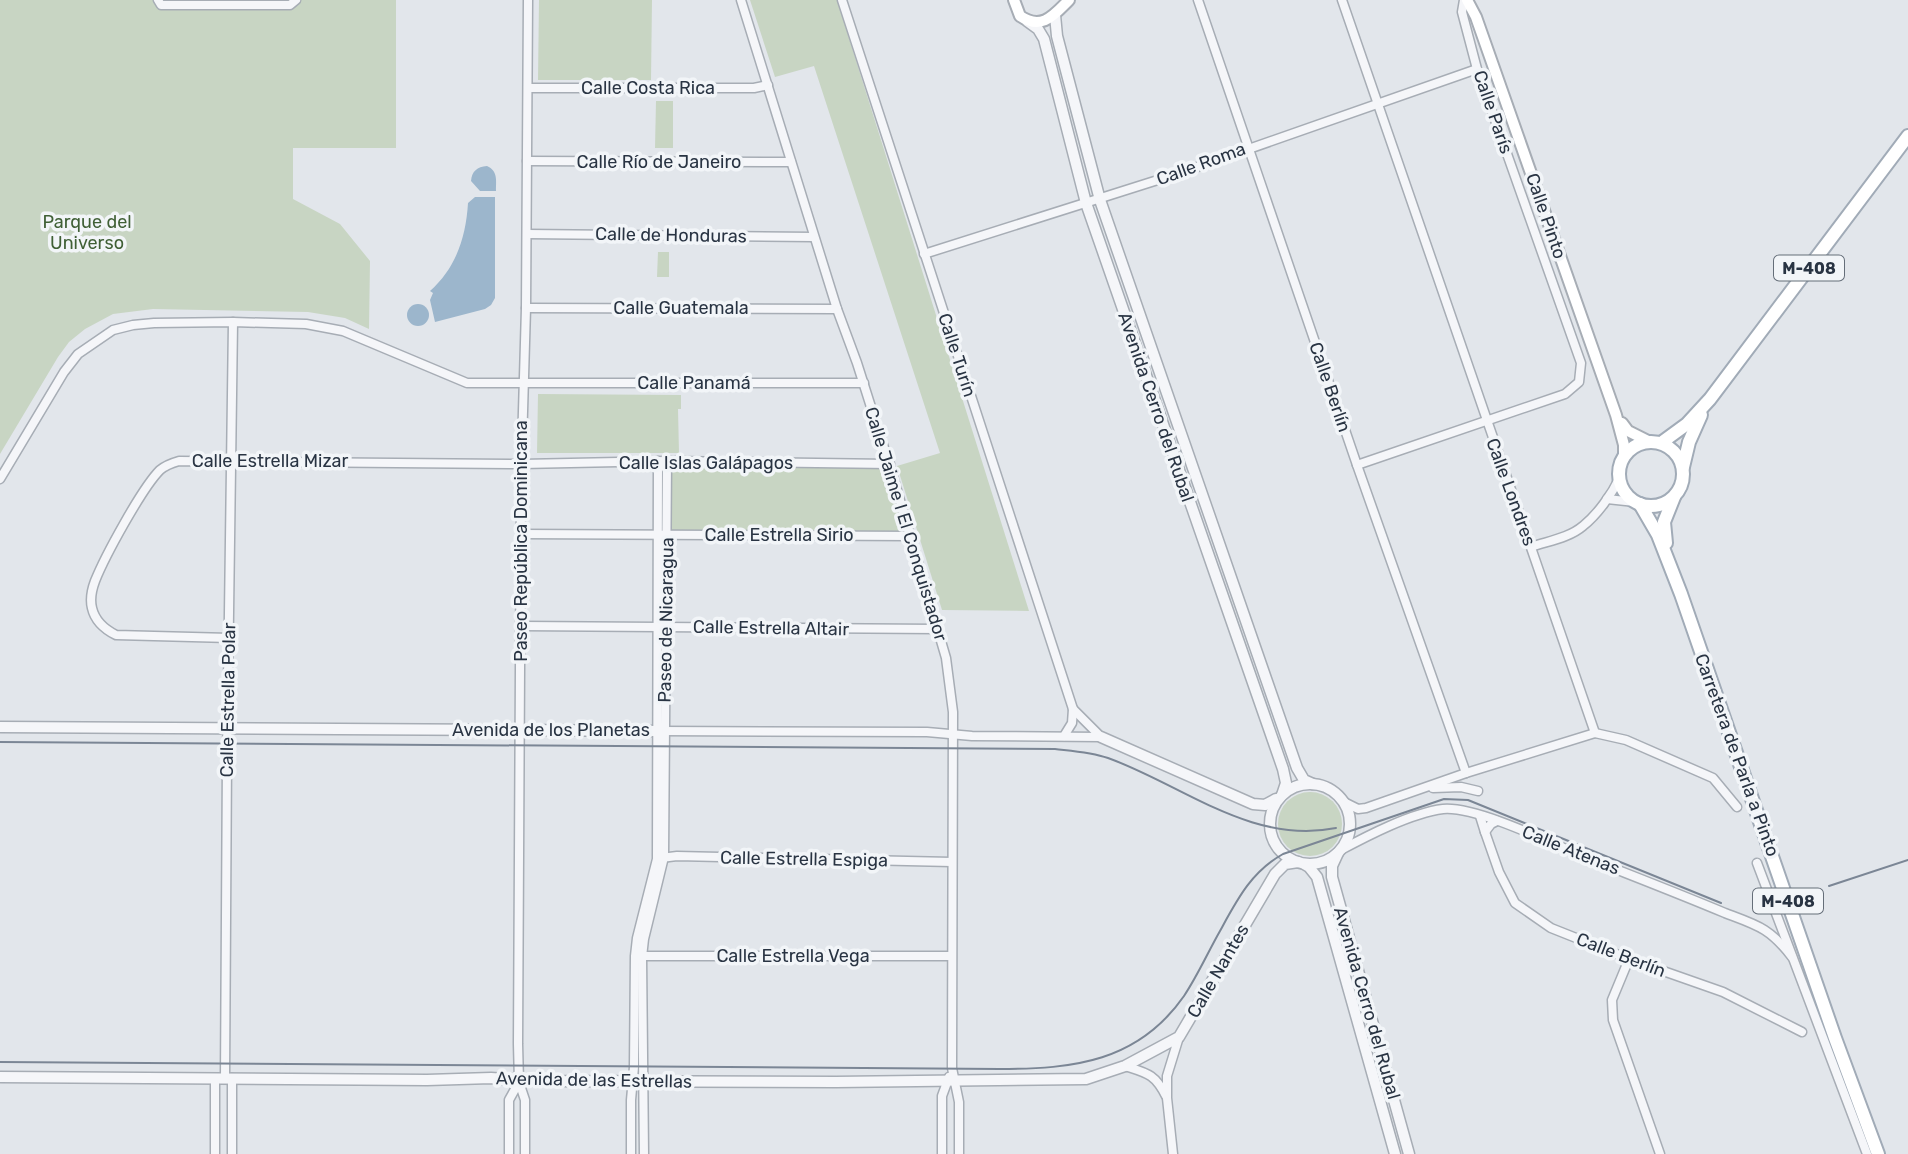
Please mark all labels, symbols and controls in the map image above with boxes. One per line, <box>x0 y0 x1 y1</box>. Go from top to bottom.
street label: Calle París <box>1468 67 1518 157</box>
street label: Calle Costa Rica <box>581 77 715 99</box>
street label: Calle Roma <box>1153 138 1249 190</box>
street label: Calle Río de Janeiro <box>577 151 741 173</box>
street label: Calle Pinto <box>1521 170 1571 262</box>
park label: Parque del Universo <box>42 211 132 254</box>
street label: Calle de Honduras <box>595 223 747 247</box>
road number: M-408 <box>1774 256 1844 280</box>
street label: Calle Guatemala <box>613 297 749 319</box>
street label: Avenida Cerro del Rubal <box>1113 309 1199 505</box>
street label: Calle Turín <box>933 310 981 400</box>
street label: Calle Berlín <box>1304 339 1356 435</box>
street label: Calle Panamá <box>637 372 751 394</box>
street label: Calle Jaime I El Conquistador <box>860 404 952 644</box>
street label: Paseo República Dominicana <box>510 420 532 662</box>
street label: Calle Londres <box>1481 435 1541 549</box>
street label: Calle Estrella Mizar <box>192 450 349 472</box>
street label: Calle Islas Galápagos <box>619 452 793 474</box>
street label: Calle Estrella Sirio <box>704 524 854 546</box>
street label: Paseo de Nicaragua <box>654 537 678 703</box>
street label: Calle Estrella Altair <box>693 616 849 640</box>
street label: Calle Estrella Polar <box>216 622 240 778</box>
street label: Carretera de Parla a Pinto <box>1690 651 1784 859</box>
street label: Avenida de los Planetas <box>452 719 650 741</box>
street label: Calle Atenas <box>1519 820 1623 880</box>
street label: Calle Estrella Espiga <box>720 847 888 871</box>
road number: M-408 <box>1753 888 1823 914</box>
street label: Avenida Cerro del Rubal <box>1329 904 1405 1102</box>
street label: Calle Nantes <box>1182 920 1254 1022</box>
street label: Calle Berlín <box>1573 928 1669 982</box>
street label: Calle Estrella Vega <box>716 945 870 967</box>
street label: Avenida de las Estrellas <box>496 1067 692 1093</box>

